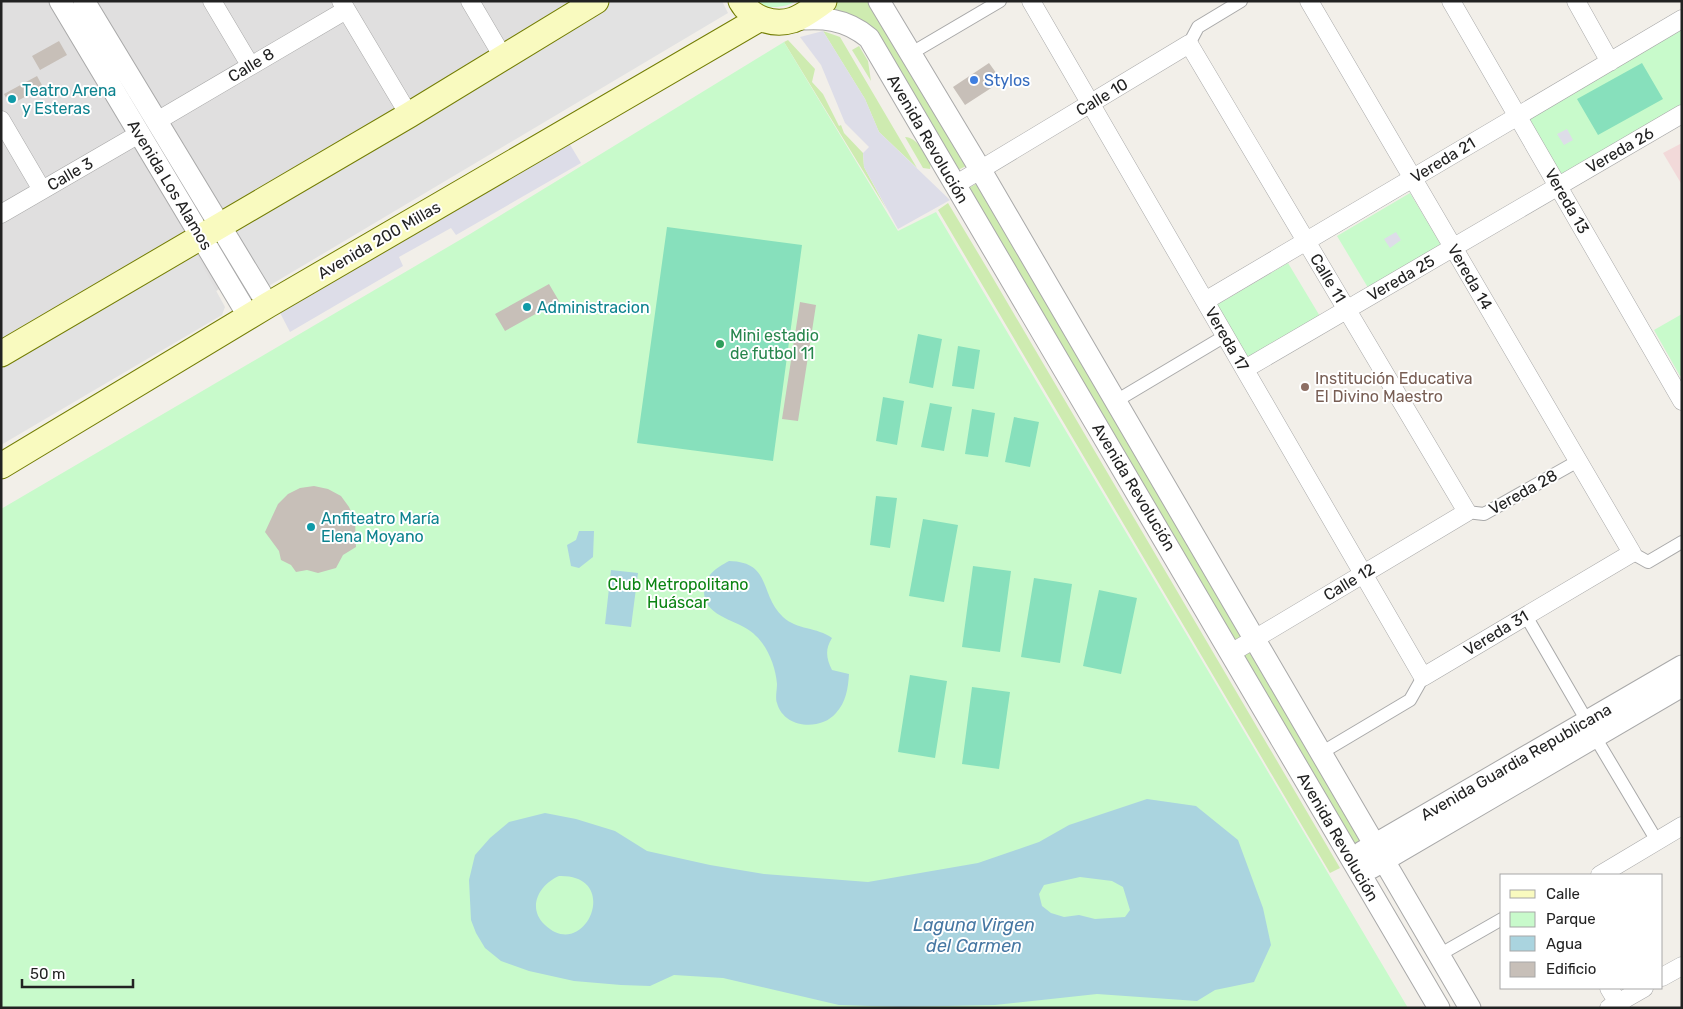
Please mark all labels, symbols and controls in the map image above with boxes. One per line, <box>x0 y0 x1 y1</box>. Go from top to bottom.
street label: Calle 8 <box>225 44 277 86</box>
street label: Avenida Revolución <box>883 71 973 207</box>
place label: Stylos <box>984 71 1030 90</box>
marker: Stylos <box>968 74 980 86</box>
street label: Calle 10 <box>1073 74 1131 120</box>
place label: Teatro Arena y Esteras <box>22 81 116 118</box>
marker: Teatro Arena y Esteras <box>6 93 18 105</box>
street label: Avenida Los Alamos <box>124 117 216 253</box>
street label: Vereda 26 <box>1583 123 1657 177</box>
street label: Vereda 21 <box>1407 133 1479 187</box>
street label: Calle 3 <box>44 153 96 195</box>
street label: Vereda 13 <box>1541 165 1593 237</box>
street label: Avenida 200 Millas <box>314 197 444 283</box>
street label: Vereda 14 <box>1444 241 1496 313</box>
street label: Calle 11 <box>1306 250 1350 306</box>
street label: Vereda 25 <box>1364 251 1438 305</box>
place label: Administracion <box>537 298 650 317</box>
marker: Administracion <box>521 301 533 313</box>
street label: Vereda 17 <box>1201 304 1253 374</box>
place label: Mini estadio de futbol 11 <box>730 326 819 363</box>
marker: Mini estadio de futbol 11 <box>714 338 726 350</box>
place label: Institución Educativa El Divino Maestro <box>1315 369 1473 406</box>
marker: Institución Educativa El Divino Maestro <box>1299 381 1311 393</box>
street label: Avenida Revolución <box>1088 420 1180 554</box>
street label: Vereda 28 <box>1485 465 1561 519</box>
place label: Anfiteatro María Elena Moyano <box>321 509 440 546</box>
marker: Anfiteatro María Elena Moyano <box>305 521 317 533</box>
street label: Calle 12 <box>1320 559 1378 605</box>
park label: Club Metropolitano Huáscar <box>607 575 749 612</box>
street label: Vereda 31 <box>1460 606 1532 660</box>
street label: Avenida Guardia Republicana <box>1417 700 1615 824</box>
street label: Avenida Revolución <box>1293 769 1383 905</box>
legend <box>1500 874 1663 989</box>
text: Calle <box>1546 885 1580 903</box>
text: Parque <box>1546 910 1596 928</box>
water label: Laguna Virgen del Carmen <box>913 914 1035 957</box>
text: Agua <box>1546 935 1582 953</box>
scale bar <box>22 956 134 988</box>
text: Edificio <box>1546 960 1596 978</box>
text: 50 m <box>30 965 65 983</box>

